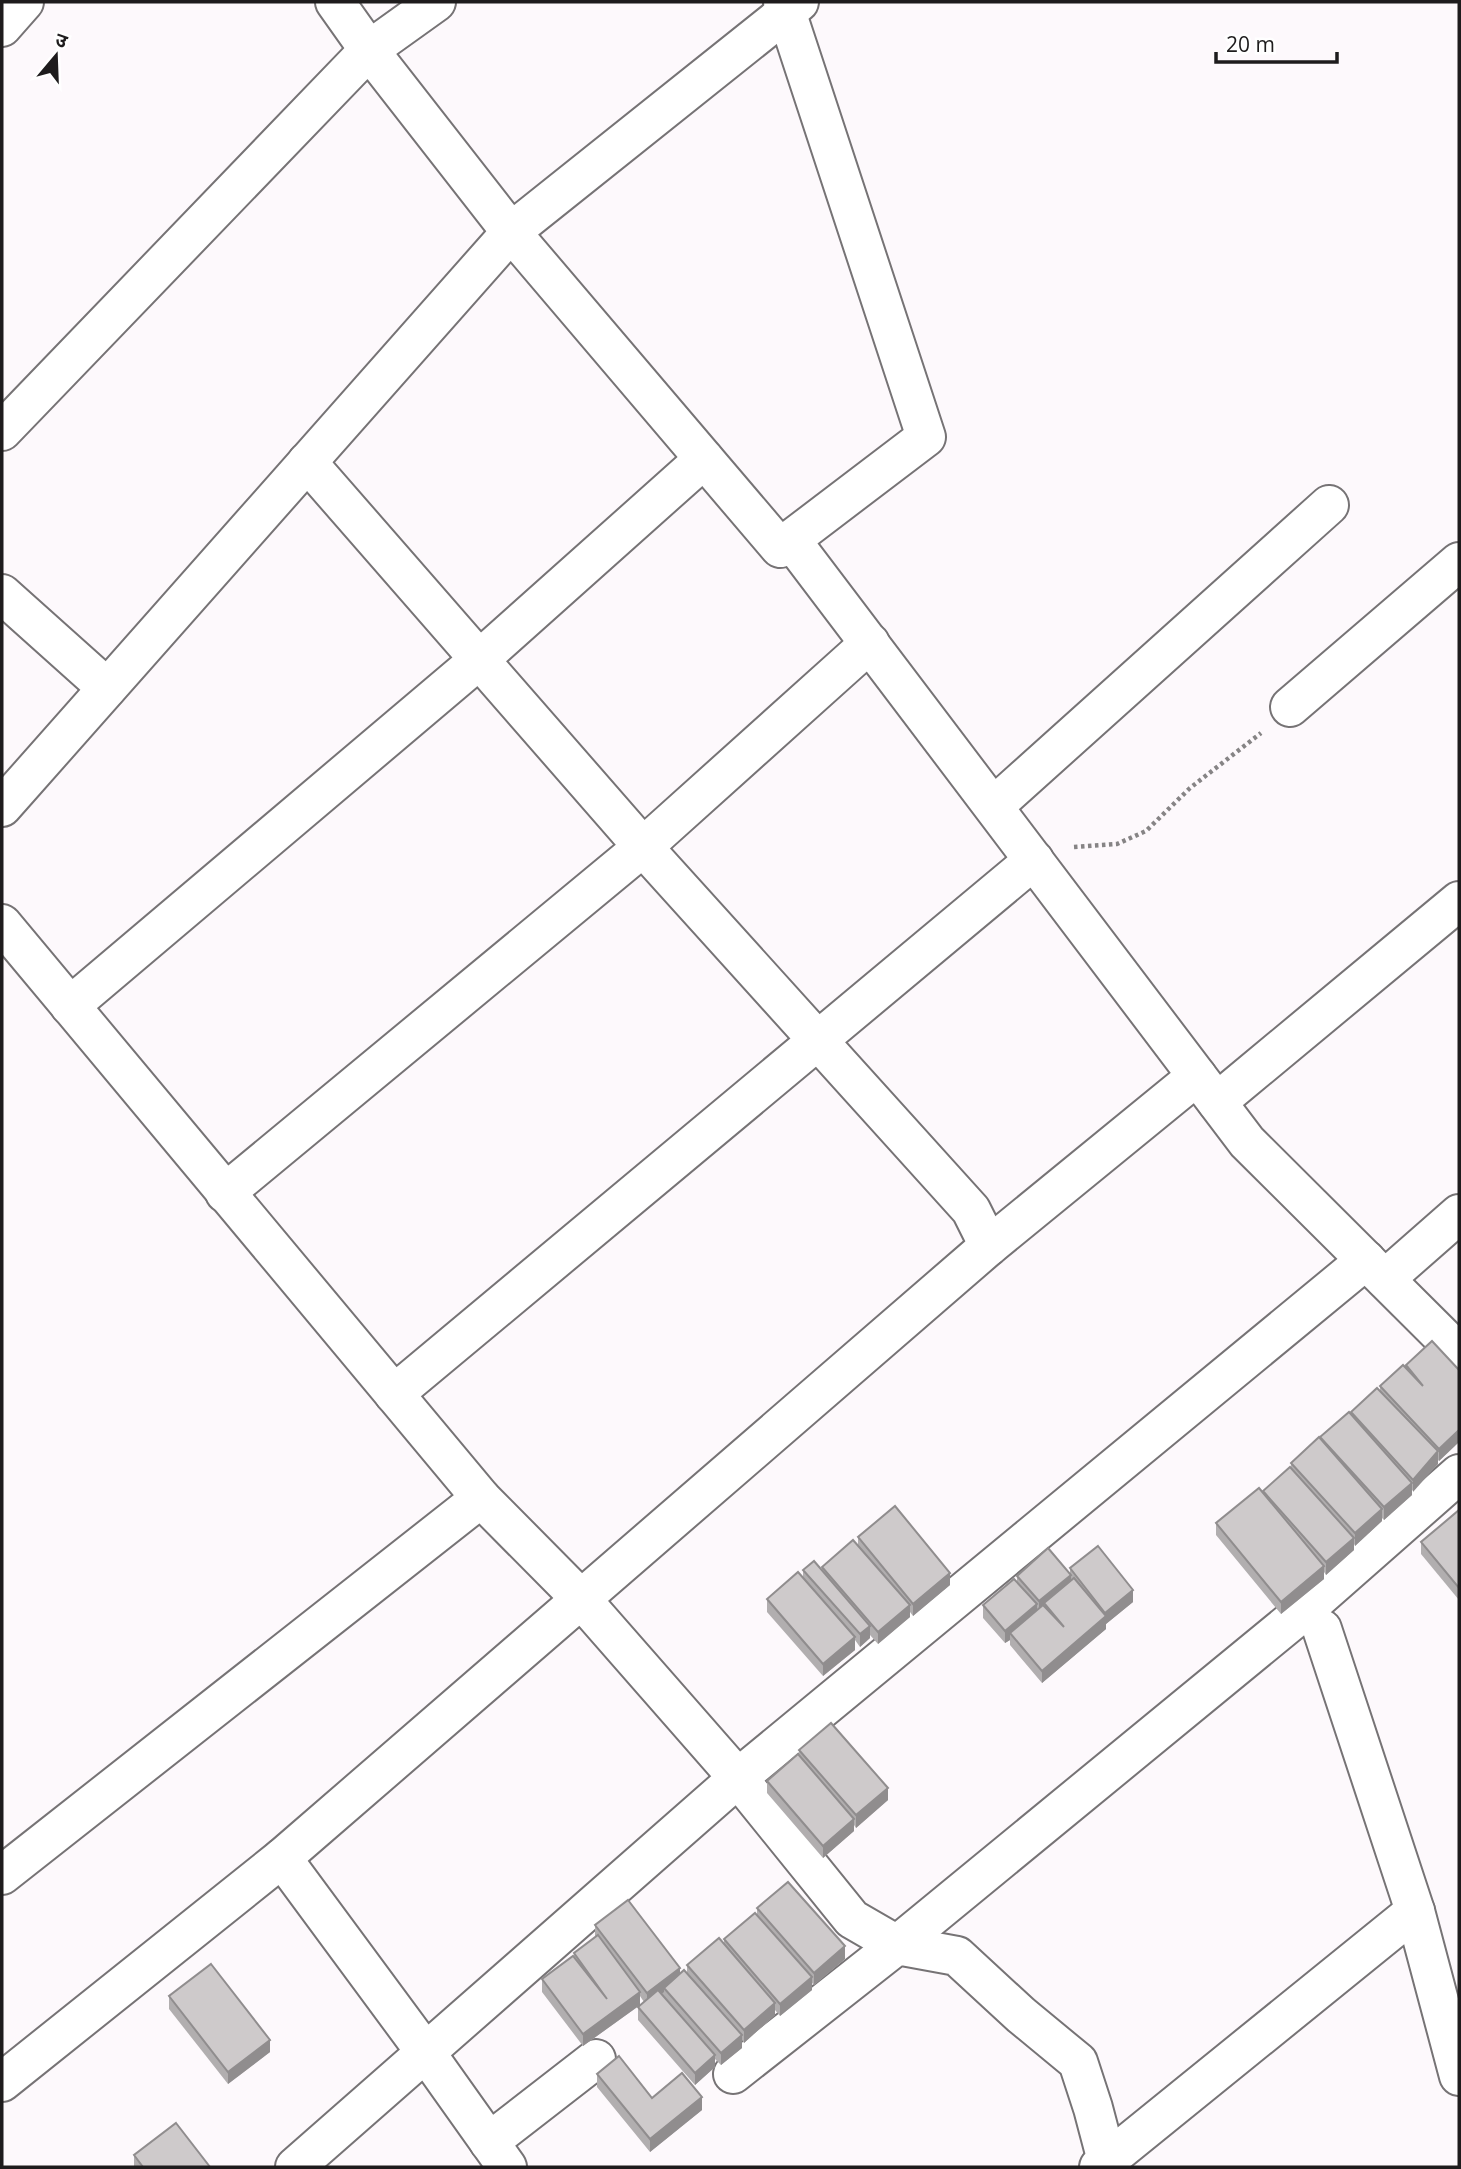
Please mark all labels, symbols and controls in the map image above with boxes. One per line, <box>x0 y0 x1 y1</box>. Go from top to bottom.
north arrow <box>21 21 91 91</box>
scale bar <box>1216 21 1337 65</box>
text: उ <box>52 26 72 54</box>
text: 20 m <box>1226 30 1275 58</box>

